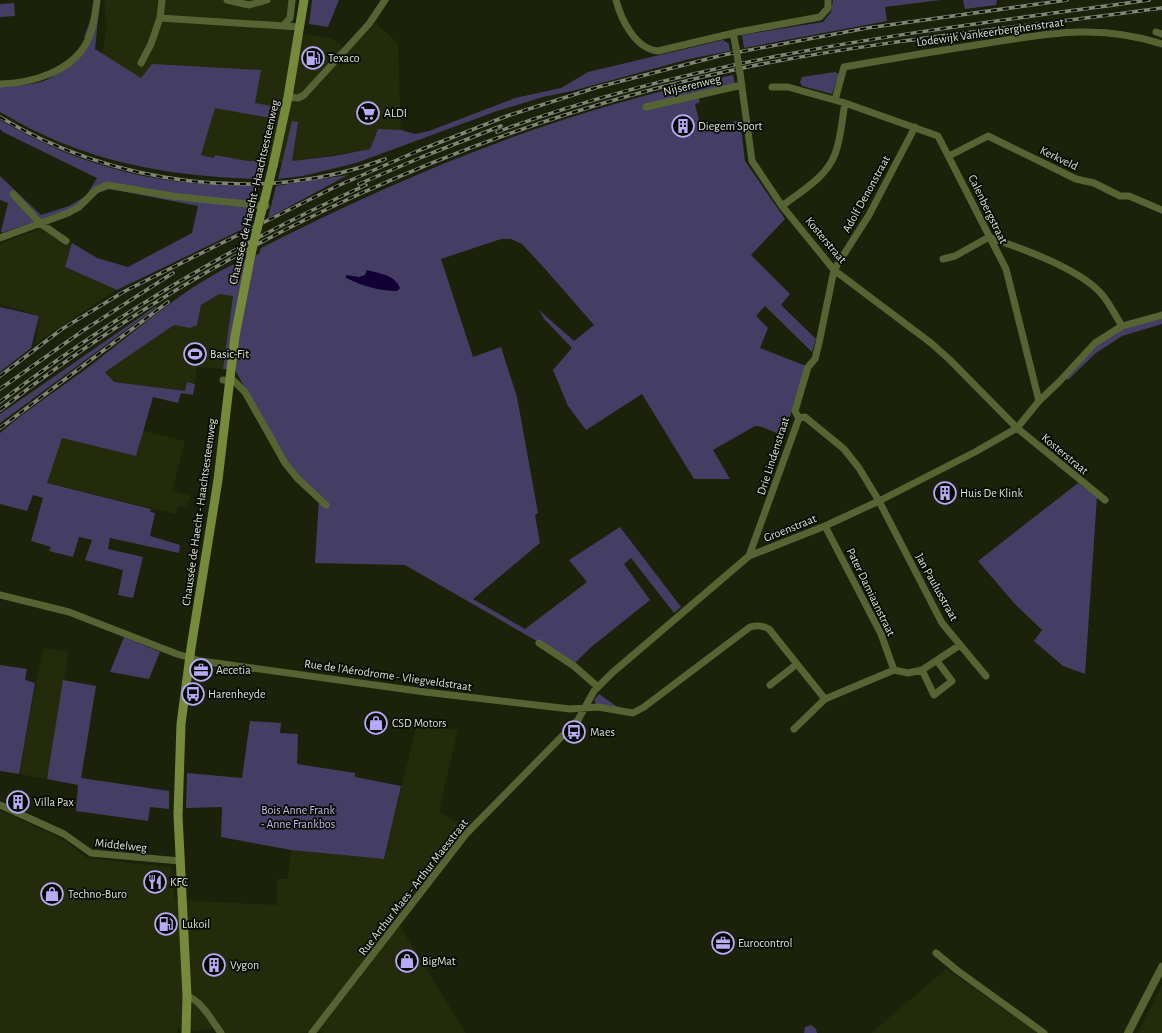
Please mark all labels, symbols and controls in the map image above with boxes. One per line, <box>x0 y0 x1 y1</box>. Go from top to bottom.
street label: Lodewijk Vankeerberghenstraat <box>916 16 1065 49</box>
fuel station icon: Texaco <box>300 45 326 71</box>
place label: Texaco <box>328 52 360 64</box>
street label: Nijserenweg <box>662 73 722 98</box>
street label: Chaussée de Haecht - Haachtsesteenweg <box>227 98 281 286</box>
supermarket icon: ALDI <box>355 100 381 126</box>
place label: ALDI <box>384 107 407 119</box>
building icon: Diegem Sport <box>670 113 696 139</box>
place label: Diegem Sport <box>698 120 762 132</box>
street label: Kerkveld <box>1038 144 1080 172</box>
street label: Adolf Denonstraat <box>840 153 892 234</box>
street label: Calenbergstraat <box>966 173 1010 245</box>
street label: Kosterstraat <box>803 214 849 266</box>
sports icon: Basic-Fit <box>182 341 208 367</box>
place label: Basic-Fit <box>210 348 249 360</box>
street label: Drie Lindenstraat <box>755 415 791 496</box>
street label: Chaussée de Haecht - Haachtsesteenweg <box>180 417 218 607</box>
street label: Kosterstraat <box>1039 431 1091 477</box>
building icon: Huis De Klink <box>932 480 958 506</box>
place label: Huis De Klink <box>960 487 1023 499</box>
street label: Groenstraat <box>762 512 818 544</box>
street label: Pater Damiaanstraat <box>844 546 898 638</box>
street label: Jan Paulusstraat <box>914 551 961 623</box>
office icon: Aecetia <box>188 657 214 683</box>
street label: Rue de l'Aérodrome - Vliegveldstraat <box>303 657 473 693</box>
place label: Aecetia <box>216 664 251 676</box>
bus stop icon: Harenheyde <box>180 681 206 707</box>
place label: Harenheyde <box>208 688 265 701</box>
shop icon: CSD Motors <box>363 710 389 736</box>
place label: CSD Motors <box>392 717 447 729</box>
bus stop icon: Maes <box>561 719 587 745</box>
place label: Maes <box>590 726 615 738</box>
building icon: Villa Pax <box>5 789 31 815</box>
place label: Villa Pax <box>34 796 74 808</box>
park label: Bois Anne Frank - Anne Frankbos <box>261 804 335 830</box>
street label: Rue Arthur Maes - Arthur Maesstraat <box>356 816 470 958</box>
street label: Middelweg <box>94 836 148 854</box>
restaurant icon: KFC <box>142 869 168 895</box>
place label: KFC <box>170 876 188 888</box>
shop icon: Techno-Buro <box>39 881 65 907</box>
place label: Techno-Buro <box>68 888 127 900</box>
fuel station icon: Lukoil <box>153 911 179 937</box>
place label: Lukoil <box>182 918 210 930</box>
office icon: Eurocontrol <box>710 930 736 956</box>
place label: Eurocontrol <box>738 937 792 949</box>
shop icon: BigMat <box>394 948 420 974</box>
building icon: Vygon <box>201 952 227 978</box>
place label: BigMat <box>422 955 456 967</box>
place label: Vygon <box>230 959 259 972</box>

